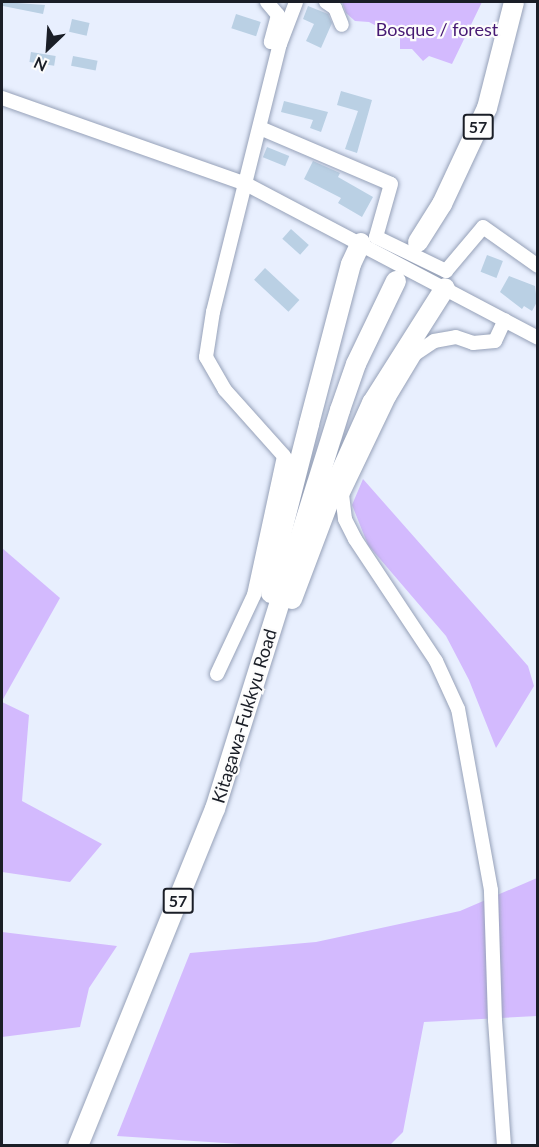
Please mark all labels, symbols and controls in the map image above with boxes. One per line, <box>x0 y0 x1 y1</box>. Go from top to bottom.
north arrow <box>18 18 78 78</box>
park label: Bosque / forest <box>376 18 498 40</box>
text: N <box>31 54 50 76</box>
road number: 57 <box>462 114 494 140</box>
street label: Kitagawa-Fukkyu Road <box>207 626 281 806</box>
road number: 57 <box>162 888 195 914</box>

